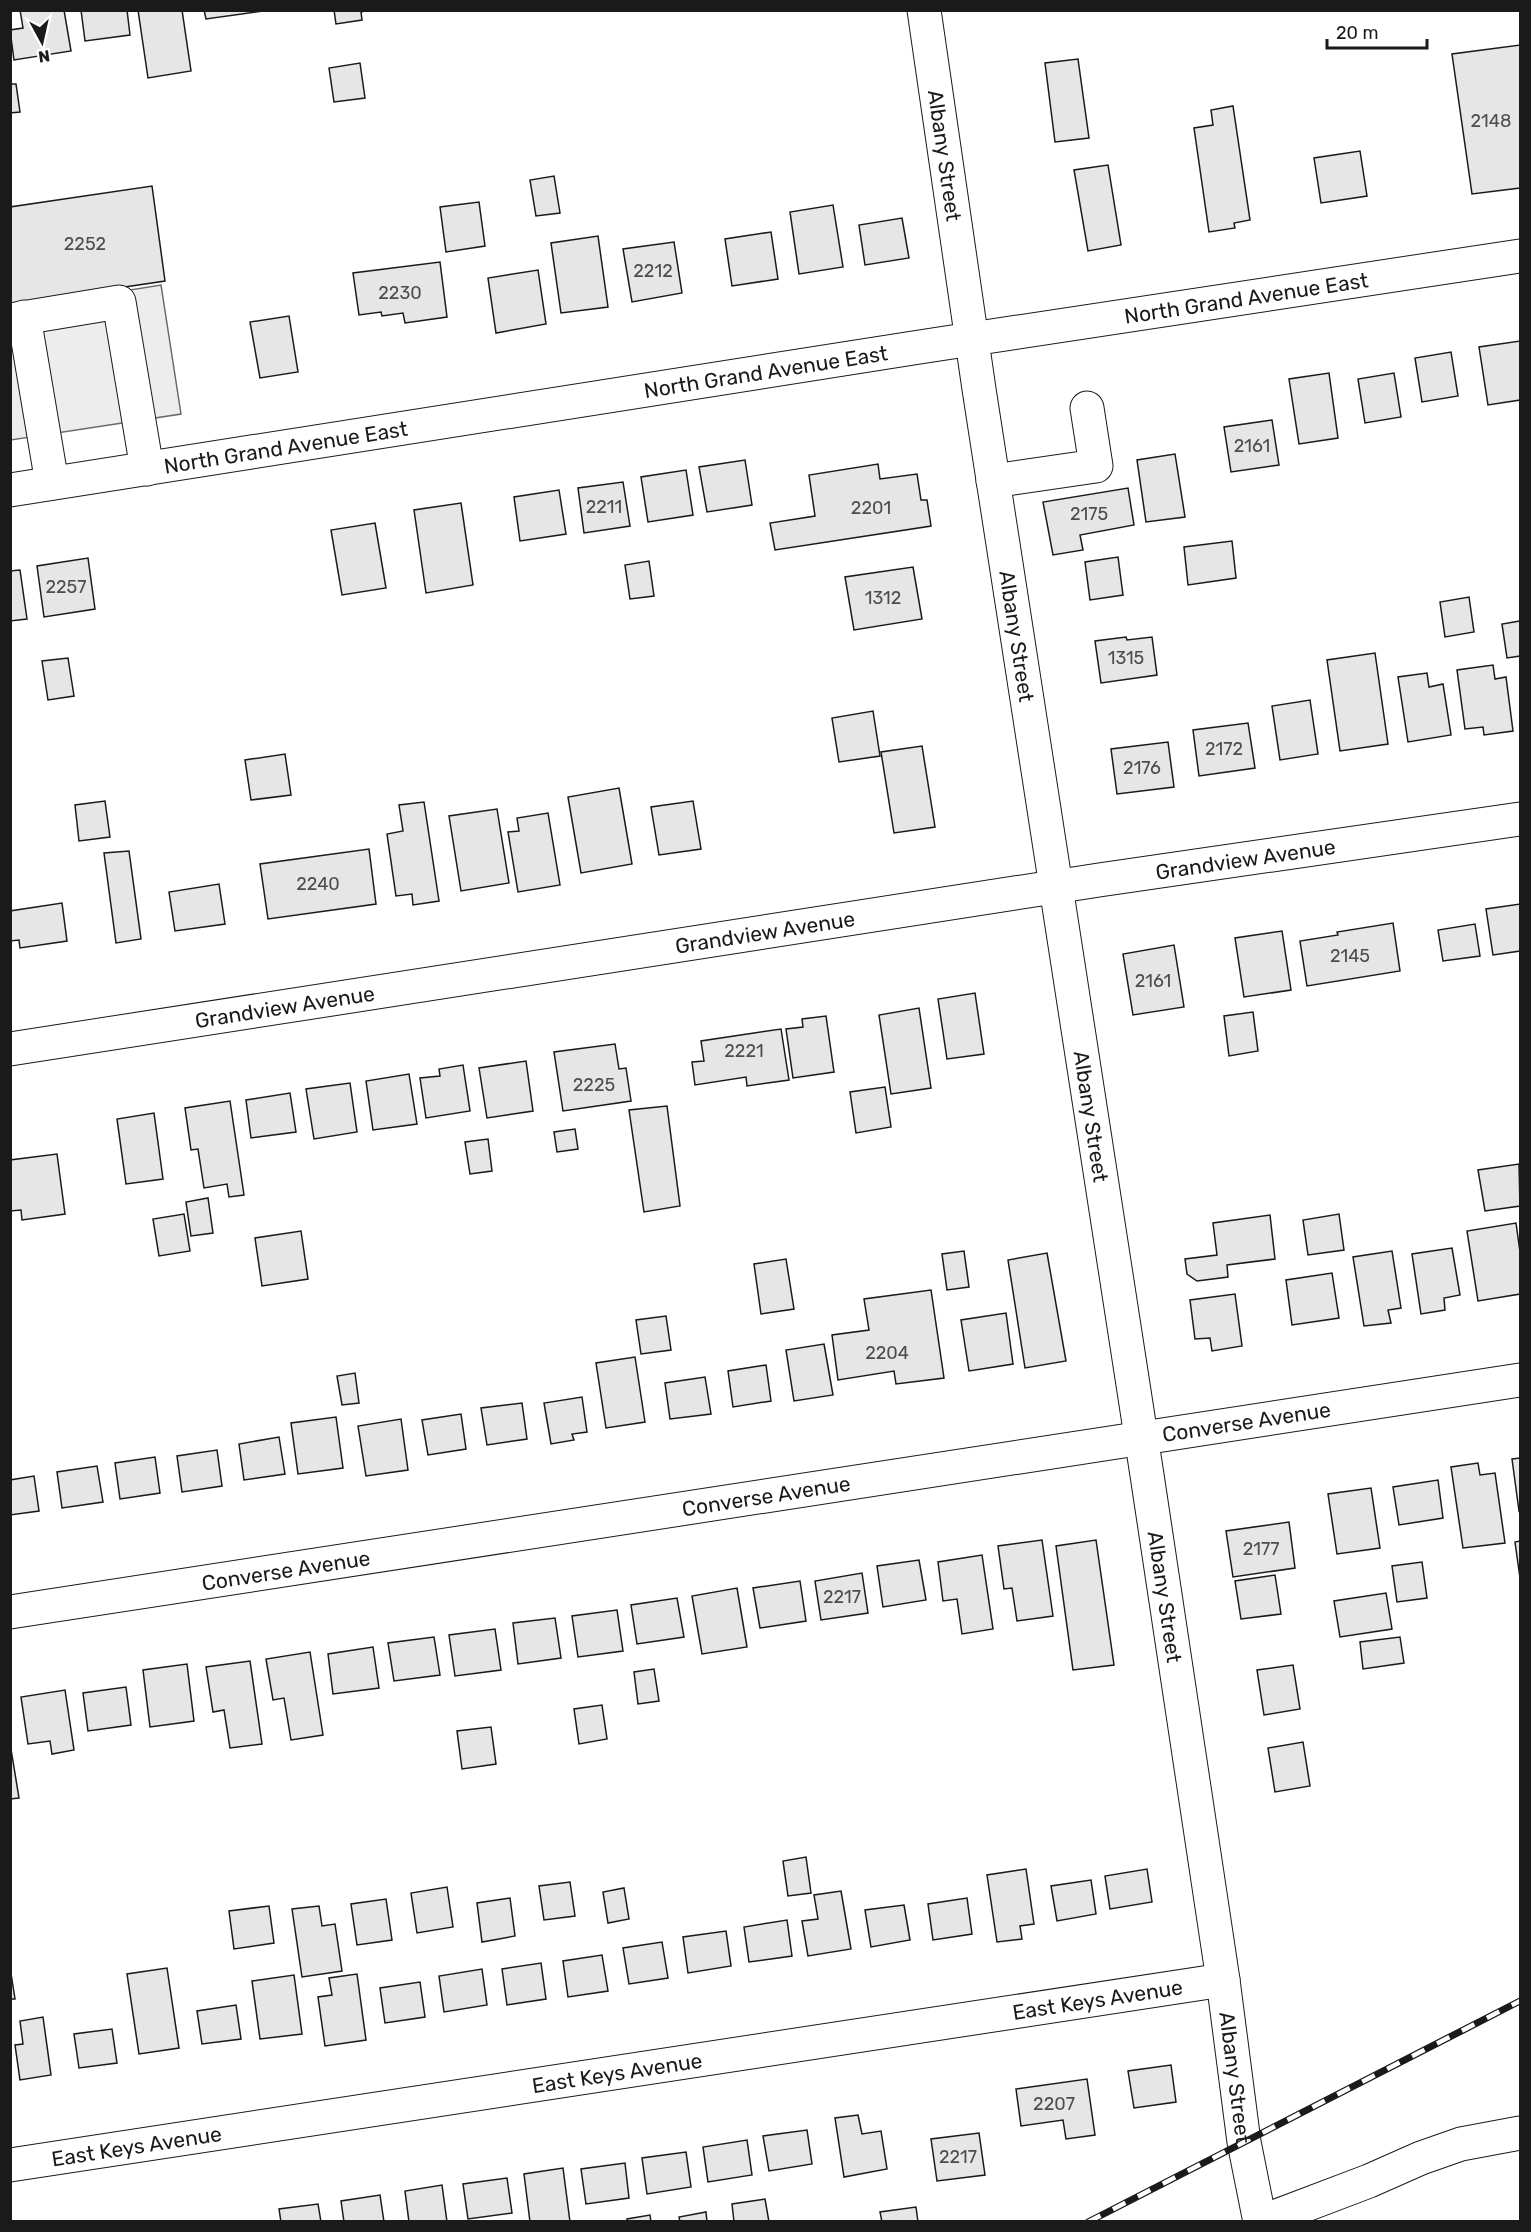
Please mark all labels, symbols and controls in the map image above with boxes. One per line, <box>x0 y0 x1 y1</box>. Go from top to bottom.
north arrow <box>12 12 72 72</box>
scale bar <box>1327 12 1428 50</box>
text: 20 m <box>1336 22 1378 44</box>
text: N <box>37 46 51 67</box>
street label: Albany Street <box>923 88 967 223</box>
house number: 2148 <box>1471 110 1511 132</box>
house number: 2252 <box>64 233 106 255</box>
house number: 2212 <box>633 260 673 282</box>
street label: North Grand Avenue East <box>1122 267 1370 328</box>
house number: 2230 <box>378 282 422 304</box>
street label: North Grand Avenue East <box>642 340 889 403</box>
street label: North Grand Avenue East <box>162 415 409 478</box>
house number: 2161 <box>1234 435 1270 457</box>
house number: 2211 <box>586 496 622 518</box>
house number: 2201 <box>851 497 891 519</box>
house number: 2175 <box>1070 503 1108 525</box>
street label: Albany Street <box>995 569 1040 704</box>
house number: 2257 <box>45 576 87 598</box>
house number: 1312 <box>865 587 901 609</box>
house number: 1315 <box>1108 647 1144 669</box>
house number: 2172 <box>1205 738 1243 760</box>
house number: 2176 <box>1123 757 1161 779</box>
street label: Grandview Avenue <box>1154 833 1337 884</box>
house number: 2240 <box>296 873 340 895</box>
street label: Grandview Avenue <box>673 906 857 958</box>
house number: 2145 <box>1330 945 1370 967</box>
house number: 2161 <box>1135 970 1171 992</box>
street label: Grandview Avenue <box>193 980 376 1033</box>
house number: 2221 <box>724 1040 764 1062</box>
street label: Albany Street <box>1069 1049 1114 1184</box>
house number: 2225 <box>573 1074 615 1096</box>
house number: 2204 <box>865 1342 909 1364</box>
street label: Converse Avenue <box>1160 1396 1332 1447</box>
street label: Converse Avenue <box>680 1470 852 1521</box>
street label: Albany Street <box>1143 1529 1188 1664</box>
house number: 2177 <box>1243 1538 1279 1560</box>
street label: Converse Avenue <box>200 1545 372 1595</box>
house number: 2217 <box>823 1586 861 1608</box>
street label: East Keys Avenue <box>1011 1974 1184 2024</box>
street label: Albany Street <box>1215 2010 1257 2145</box>
street label: East Keys Avenue <box>530 2047 704 2098</box>
house number: 2207 <box>1033 2093 1075 2115</box>
street label: East Keys Avenue <box>50 2120 223 2171</box>
house number: 2217 <box>939 2146 977 2168</box>

